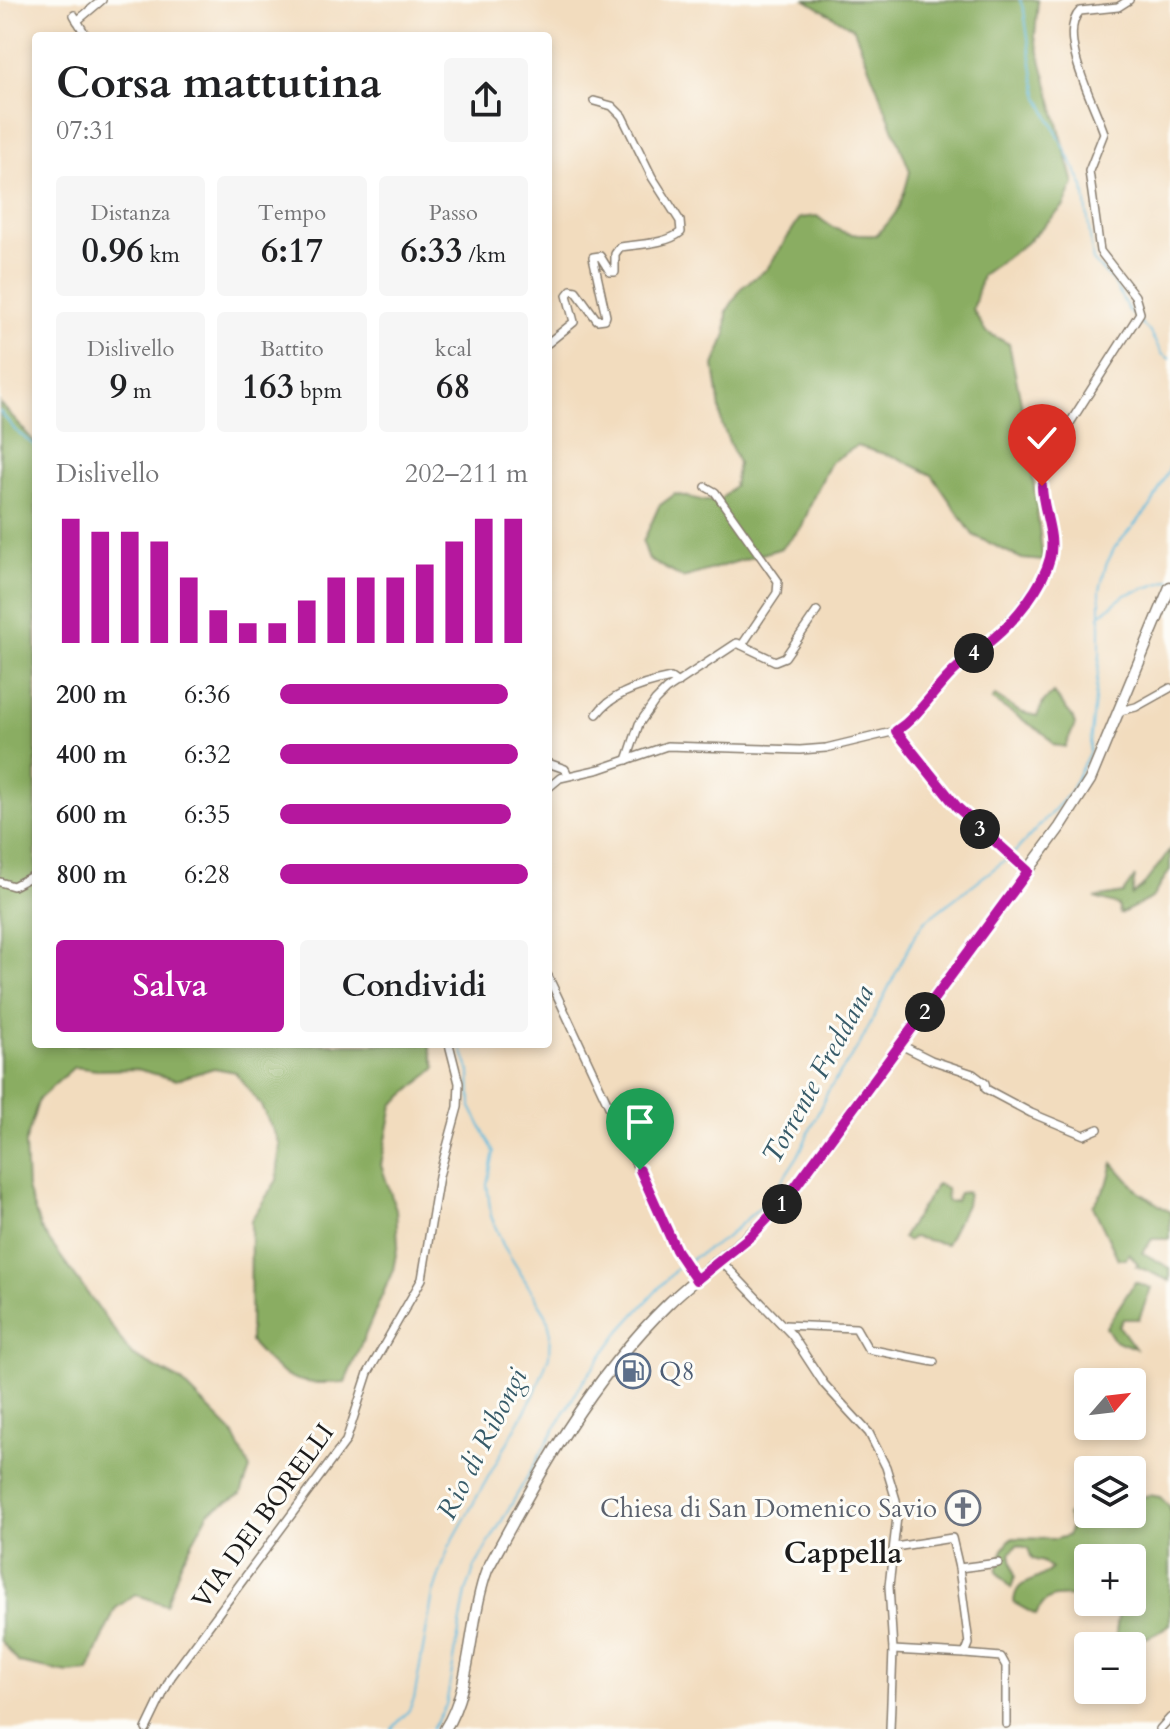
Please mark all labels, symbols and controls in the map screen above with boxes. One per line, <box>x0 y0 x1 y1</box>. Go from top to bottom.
text: Corsa mattutina <box>56 53 382 113</box>
button: share <box>444 58 528 142</box>
text: 07:31 <box>56 113 116 148</box>
text: Distanza <box>91 198 171 228</box>
text: Tempo <box>258 198 326 228</box>
text: Passo <box>429 198 478 228</box>
text: 0.96 <box>81 228 144 274</box>
text: 6:17 <box>261 228 323 274</box>
text: 6:33 <box>401 228 463 274</box>
text: km <box>144 240 180 270</box>
text: /km <box>463 240 506 270</box>
text: Dislivello <box>87 334 174 364</box>
text: Battito <box>260 334 324 364</box>
text: kcal <box>435 334 472 364</box>
text: 9 <box>110 364 127 410</box>
text: 163 <box>242 364 294 410</box>
text: 68 <box>436 364 471 410</box>
text: m <box>127 376 152 406</box>
text: bpm <box>294 376 342 406</box>
pin <box>1008 404 1076 486</box>
icon: check <box>1020 416 1064 460</box>
text: Dislivello <box>56 456 159 491</box>
text: 202–211 m <box>405 456 528 491</box>
pin: 4 <box>954 633 994 673</box>
text: 4 <box>968 638 980 668</box>
text: 200 m <box>56 677 127 712</box>
text: 6:36 <box>184 677 231 712</box>
text: 400 m <box>56 737 127 772</box>
text: 6:32 <box>184 737 231 772</box>
text: 600 m <box>56 797 127 832</box>
text: 6:35 <box>184 797 231 832</box>
pin: 3 <box>960 809 1000 849</box>
text: 3 <box>974 814 986 844</box>
text: 800 m <box>56 857 127 892</box>
text: 6:28 <box>184 857 231 892</box>
button: Salva <box>56 940 284 1032</box>
button: Condividi <box>300 940 528 1032</box>
water label: Torrente Freddana <box>753 978 883 1170</box>
pin: 2 <box>905 992 945 1032</box>
text: 2 <box>919 997 931 1027</box>
pin <box>606 1088 674 1170</box>
icon: arrive <box>618 1100 662 1144</box>
pin: 1 <box>762 1184 802 1224</box>
text: 1 <box>776 1189 788 1219</box>
fuel station icon: Q8 <box>614 1352 652 1390</box>
place label: Q8 <box>659 1354 695 1389</box>
water label: Rio di Ribongi <box>428 1362 536 1526</box>
north arrow <box>1074 1368 1146 1440</box>
map controls <box>1074 1368 1146 1704</box>
street label: VIA DEI BORELLI <box>184 1416 342 1616</box>
button: layers <box>1074 1456 1146 1528</box>
church icon: Chiesa di San Domenico Savio <box>944 1489 982 1527</box>
place label: Chiesa di San Domenico Savio <box>600 1491 937 1526</box>
district label: Cappella <box>784 1533 902 1574</box>
button: + <box>1074 1544 1146 1616</box>
button: − <box>1074 1632 1146 1704</box>

